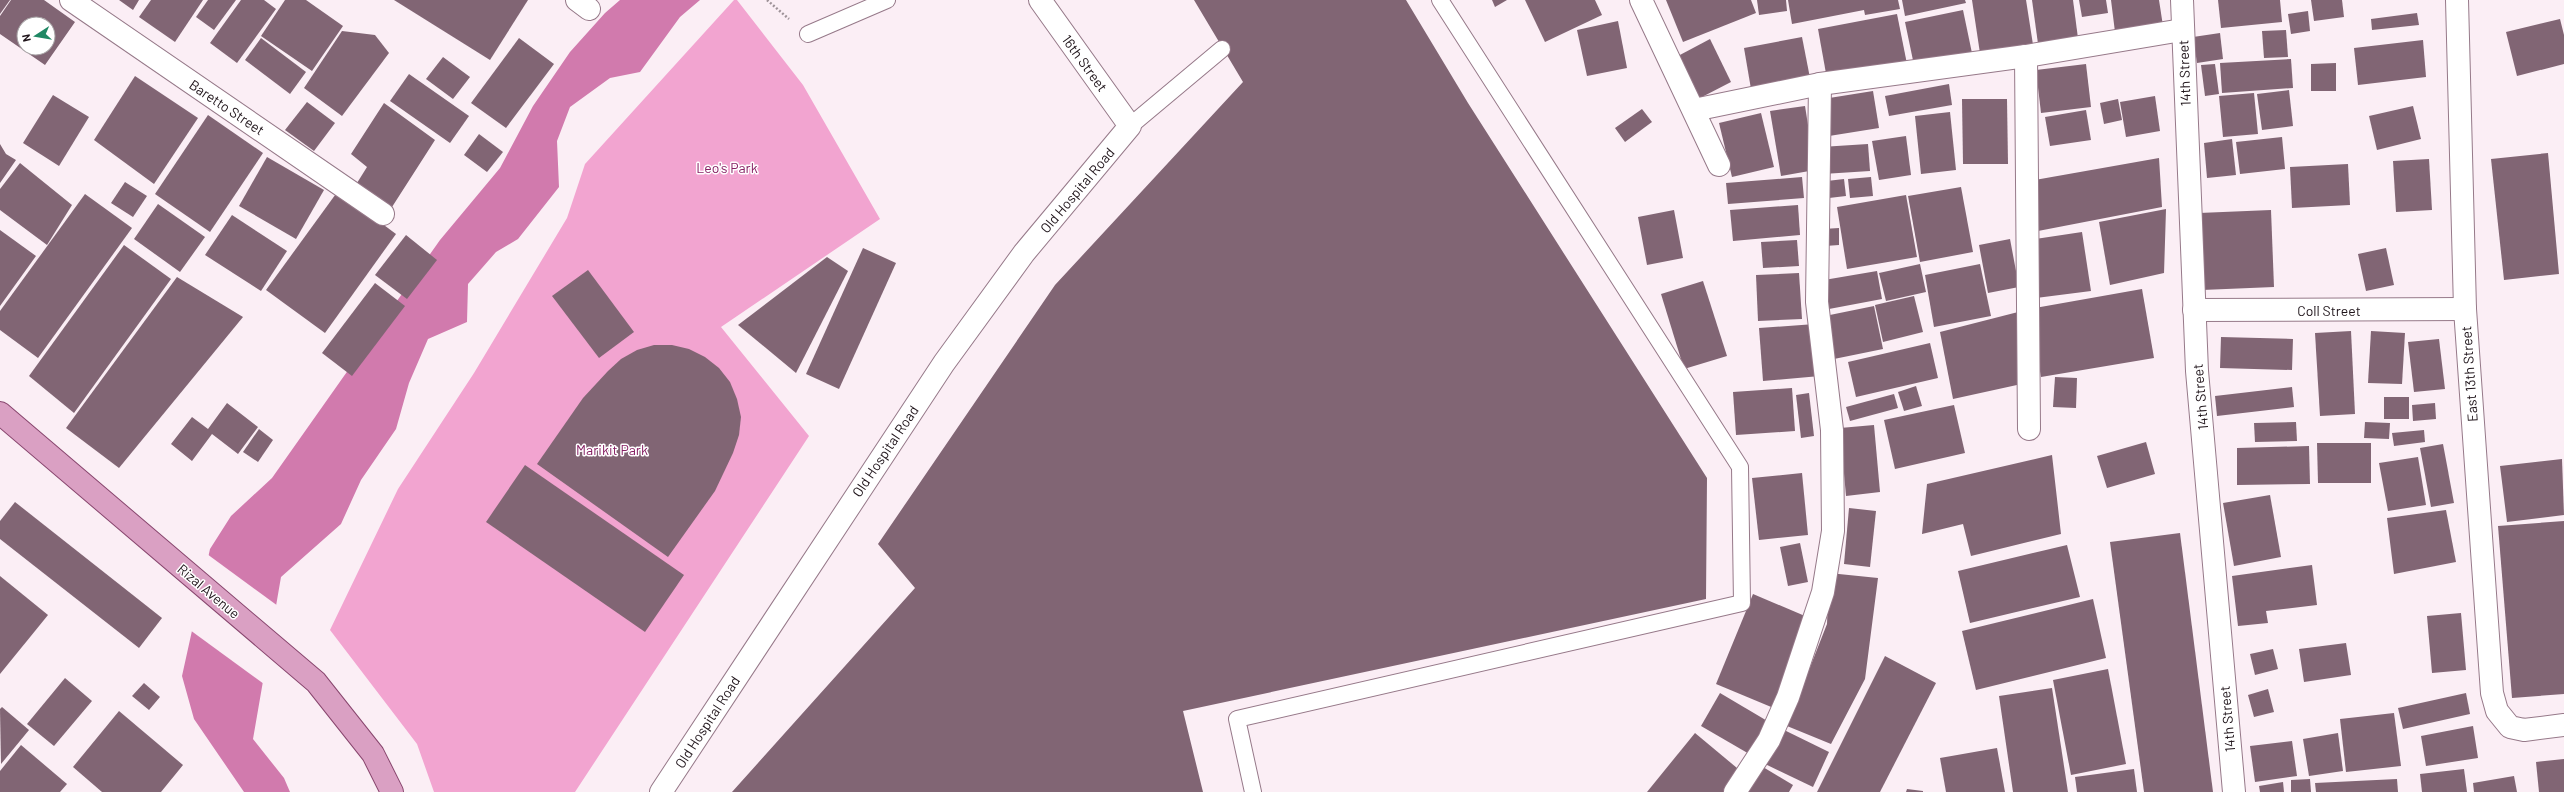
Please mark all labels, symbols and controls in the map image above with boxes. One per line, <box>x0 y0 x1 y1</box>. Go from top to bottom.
north arrow <box>16 16 56 56</box>
street label: 16th Street <box>1059 31 1111 95</box>
text: N <box>19 33 33 43</box>
street label: 14th Street <box>2174 40 2194 106</box>
street label: Baretto Street <box>186 76 268 138</box>
street label: Old Hospital Road <box>1036 144 1118 236</box>
park label: Leo's Park <box>696 159 758 176</box>
street label: Coll Street <box>2297 302 2361 319</box>
street label: East 13th Street <box>2457 326 2481 422</box>
street label: 14th Street <box>2189 363 2211 431</box>
street label: Old Hospital Road <box>848 402 922 500</box>
park label: Marikit Park <box>576 441 648 458</box>
street label: Rizal Avenue <box>174 560 244 622</box>
street label: Old Hospital Road <box>671 673 743 771</box>
street label: 14th Street <box>2216 685 2238 753</box>

